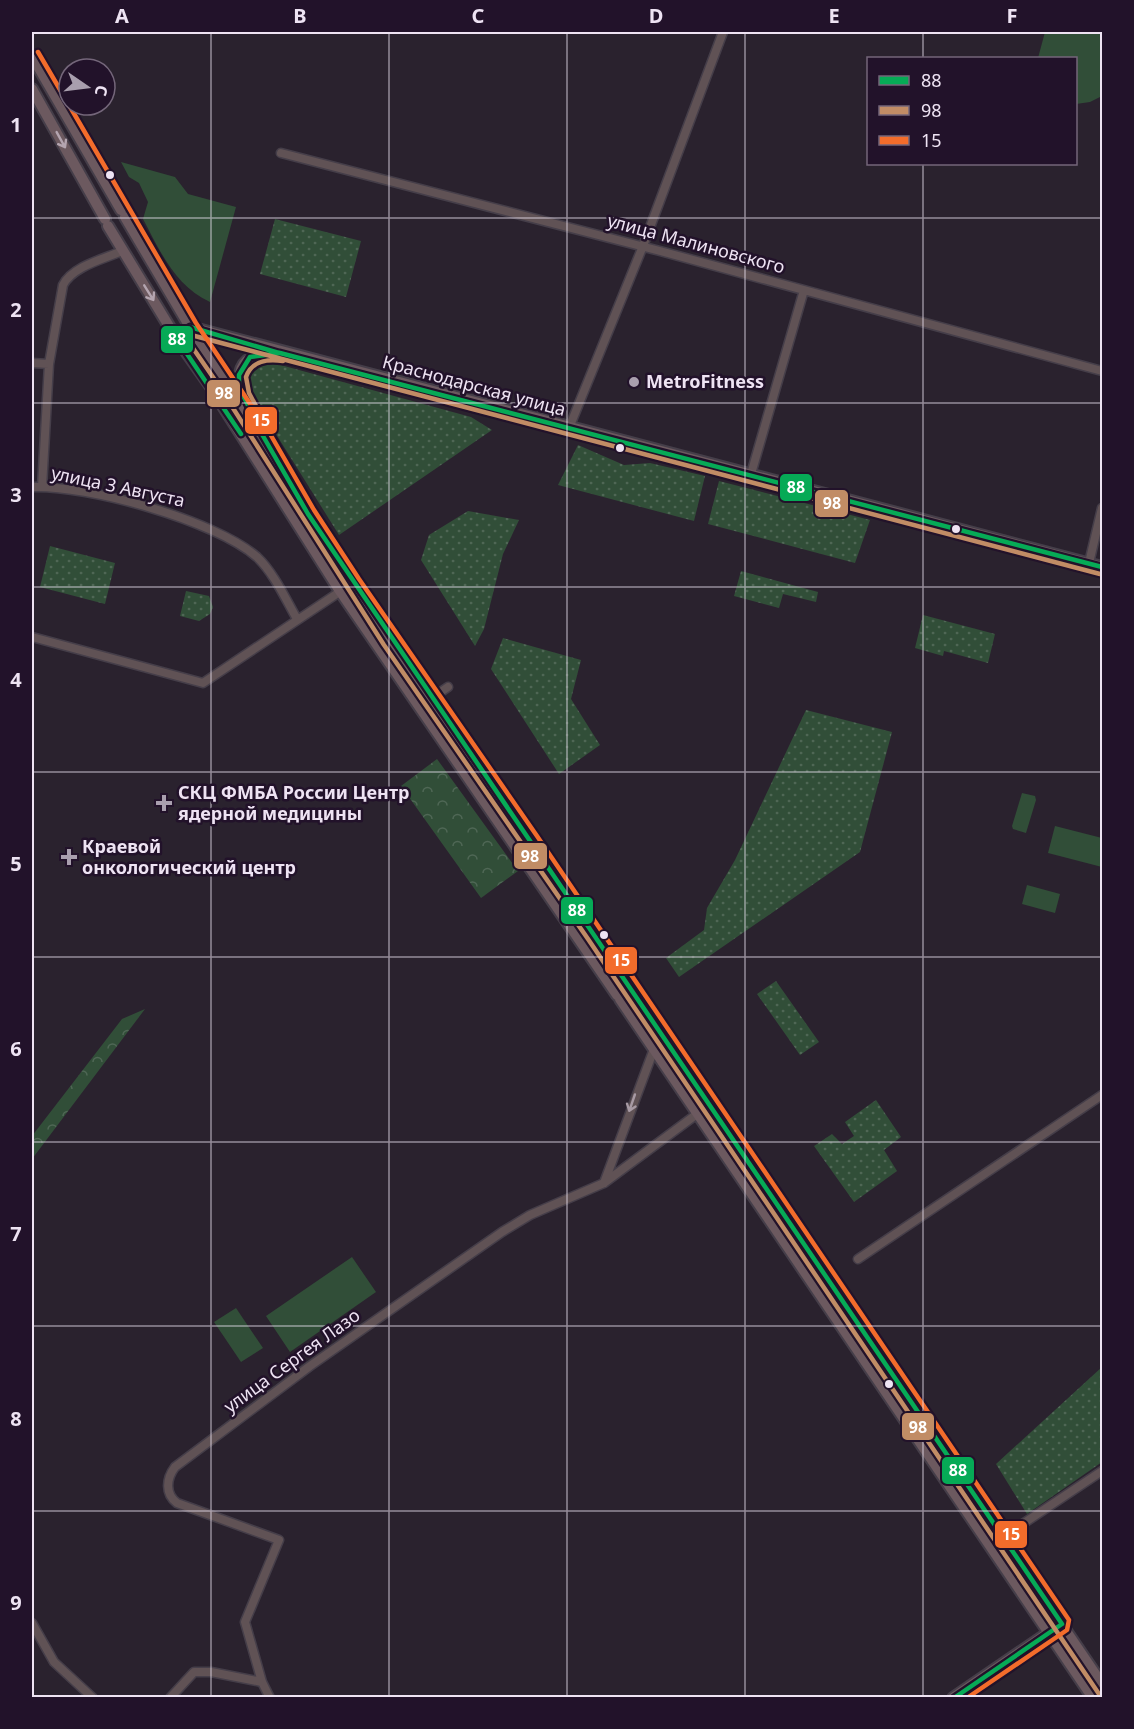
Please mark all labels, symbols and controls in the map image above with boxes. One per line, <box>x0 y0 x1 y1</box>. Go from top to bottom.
text: A <box>115 2 129 29</box>
text: B <box>293 2 307 29</box>
text: C <box>472 2 485 29</box>
text: D <box>649 2 663 29</box>
text: E <box>828 2 840 29</box>
text: F <box>1007 2 1017 29</box>
north arrow <box>57 57 117 117</box>
legend <box>867 57 1077 165</box>
text: 88 <box>921 68 942 92</box>
text: С <box>90 83 113 98</box>
text: 98 <box>921 98 942 122</box>
text: 1 <box>10 111 22 138</box>
text: 15 <box>921 128 942 152</box>
one-way arrow <box>55 131 67 148</box>
unlabelled marker <box>104 169 116 181</box>
street label: улица Малиновского <box>605 208 788 278</box>
one-way arrow <box>143 284 155 301</box>
text: 2 <box>10 296 22 323</box>
line badge: 88 <box>160 325 194 354</box>
text: 88 <box>168 328 186 350</box>
street label: Краснодарская улица <box>380 349 569 421</box>
place label: MetroFitness <box>646 369 764 393</box>
marker: MetroFitness <box>627 375 641 389</box>
line badge: 98 <box>206 379 241 408</box>
text: 98 <box>215 382 233 404</box>
line badge: 15 <box>244 406 278 435</box>
text: 15 <box>252 409 270 431</box>
unlabelled marker <box>614 442 626 454</box>
street label: улица 3 Августа <box>49 460 187 512</box>
line badge: 88 <box>779 473 813 502</box>
text: 88 <box>787 476 805 498</box>
text: 3 <box>10 481 22 508</box>
line badge: 98 <box>814 489 849 518</box>
text: 98 <box>823 492 841 514</box>
unlabelled marker <box>950 523 962 535</box>
text: 4 <box>10 666 22 693</box>
place label: СКЦ ФМБА России Центр ядерной медицины <box>178 780 409 825</box>
marker: СКЦ ФМБА России Центр ядерной медицины <box>155 794 173 812</box>
place label: Краевой онкологический центр <box>82 834 296 879</box>
line badge: 98 <box>513 842 548 870</box>
text: 98 <box>521 845 539 867</box>
marker: Краевой онкологический центр <box>60 848 78 866</box>
text: 5 <box>10 850 22 877</box>
line badge: 88 <box>560 896 594 925</box>
text: 88 <box>568 899 586 921</box>
unlabelled marker <box>598 929 610 941</box>
line badge: 15 <box>604 946 638 975</box>
text: 15 <box>612 949 630 971</box>
text: 6 <box>10 1035 22 1062</box>
one-way arrow <box>626 1093 637 1112</box>
text: 7 <box>10 1220 22 1247</box>
street label: улица Сергея Лазо <box>219 1303 364 1418</box>
unlabelled marker <box>883 1378 895 1390</box>
text: 8 <box>10 1405 22 1432</box>
line badge: 98 <box>901 1412 935 1441</box>
text: 98 <box>909 1416 927 1438</box>
line badge: 88 <box>941 1456 975 1485</box>
text: 88 <box>949 1459 967 1481</box>
line badge: 15 <box>994 1520 1028 1549</box>
text: 15 <box>1002 1523 1020 1545</box>
text: 9 <box>10 1589 22 1616</box>

